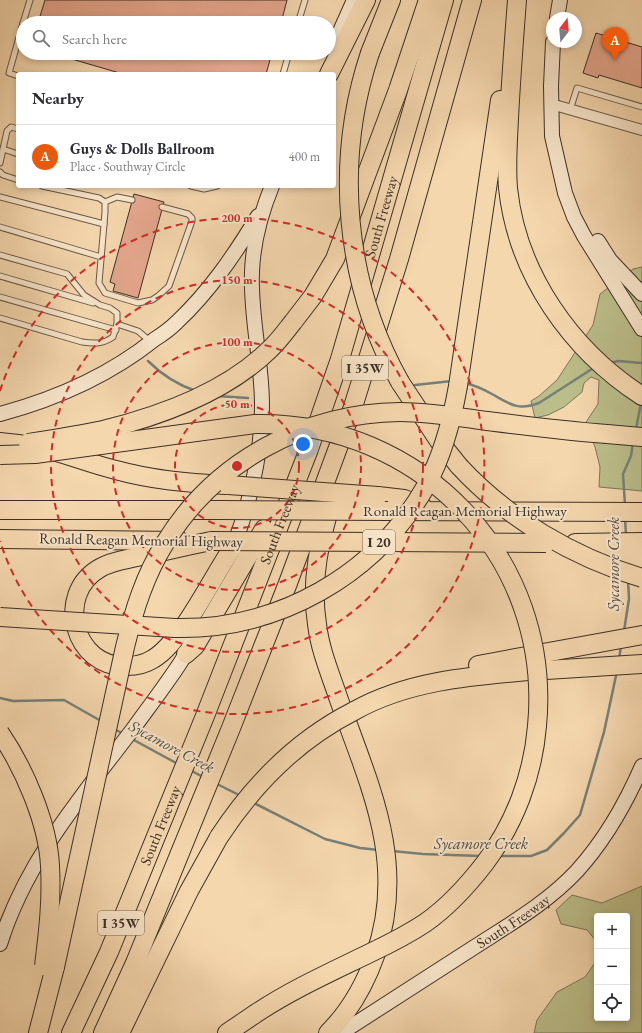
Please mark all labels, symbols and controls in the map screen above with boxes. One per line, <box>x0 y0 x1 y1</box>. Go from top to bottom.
north arrow <box>546 12 582 48</box>
search box <box>16 16 336 60</box>
icon: search <box>30 27 52 49</box>
pin: A <box>602 27 628 60</box>
text: Search here <box>62 29 127 48</box>
text: Nearby <box>32 87 84 109</box>
text: Guys & Dolls Ballroom <box>70 139 215 158</box>
text: A <box>40 148 50 165</box>
text: 400 m <box>289 148 320 165</box>
text: Place · Southway Circle <box>70 158 185 175</box>
street label: South Freeway <box>360 173 402 260</box>
text: 200 m <box>221 210 253 226</box>
text: 150 m <box>221 272 253 288</box>
text: 100 m <box>221 334 253 350</box>
road number: I 35W <box>342 356 388 380</box>
text: 50 m <box>224 396 250 412</box>
your location <box>293 434 313 454</box>
centre of rings <box>230 459 244 473</box>
street label: South Freeway <box>255 481 304 567</box>
street label: Ronald Reagan Memorial Highway <box>363 501 567 520</box>
water label: Sycamore Creek <box>603 516 624 612</box>
street label: Ronald Reagan Memorial Highway <box>39 528 243 551</box>
road number: I 20 <box>363 530 395 554</box>
water label: Sycamore Creek <box>125 715 219 778</box>
street label: South Freeway <box>135 782 185 868</box>
water label: Sycamore Creek <box>433 833 529 854</box>
street label: South Freeway <box>472 889 554 952</box>
road number: I 35W <box>98 911 144 935</box>
map controls <box>594 913 630 1021</box>
button: + <box>594 913 630 949</box>
button: − <box>594 949 630 985</box>
button: locate <box>594 985 630 1021</box>

